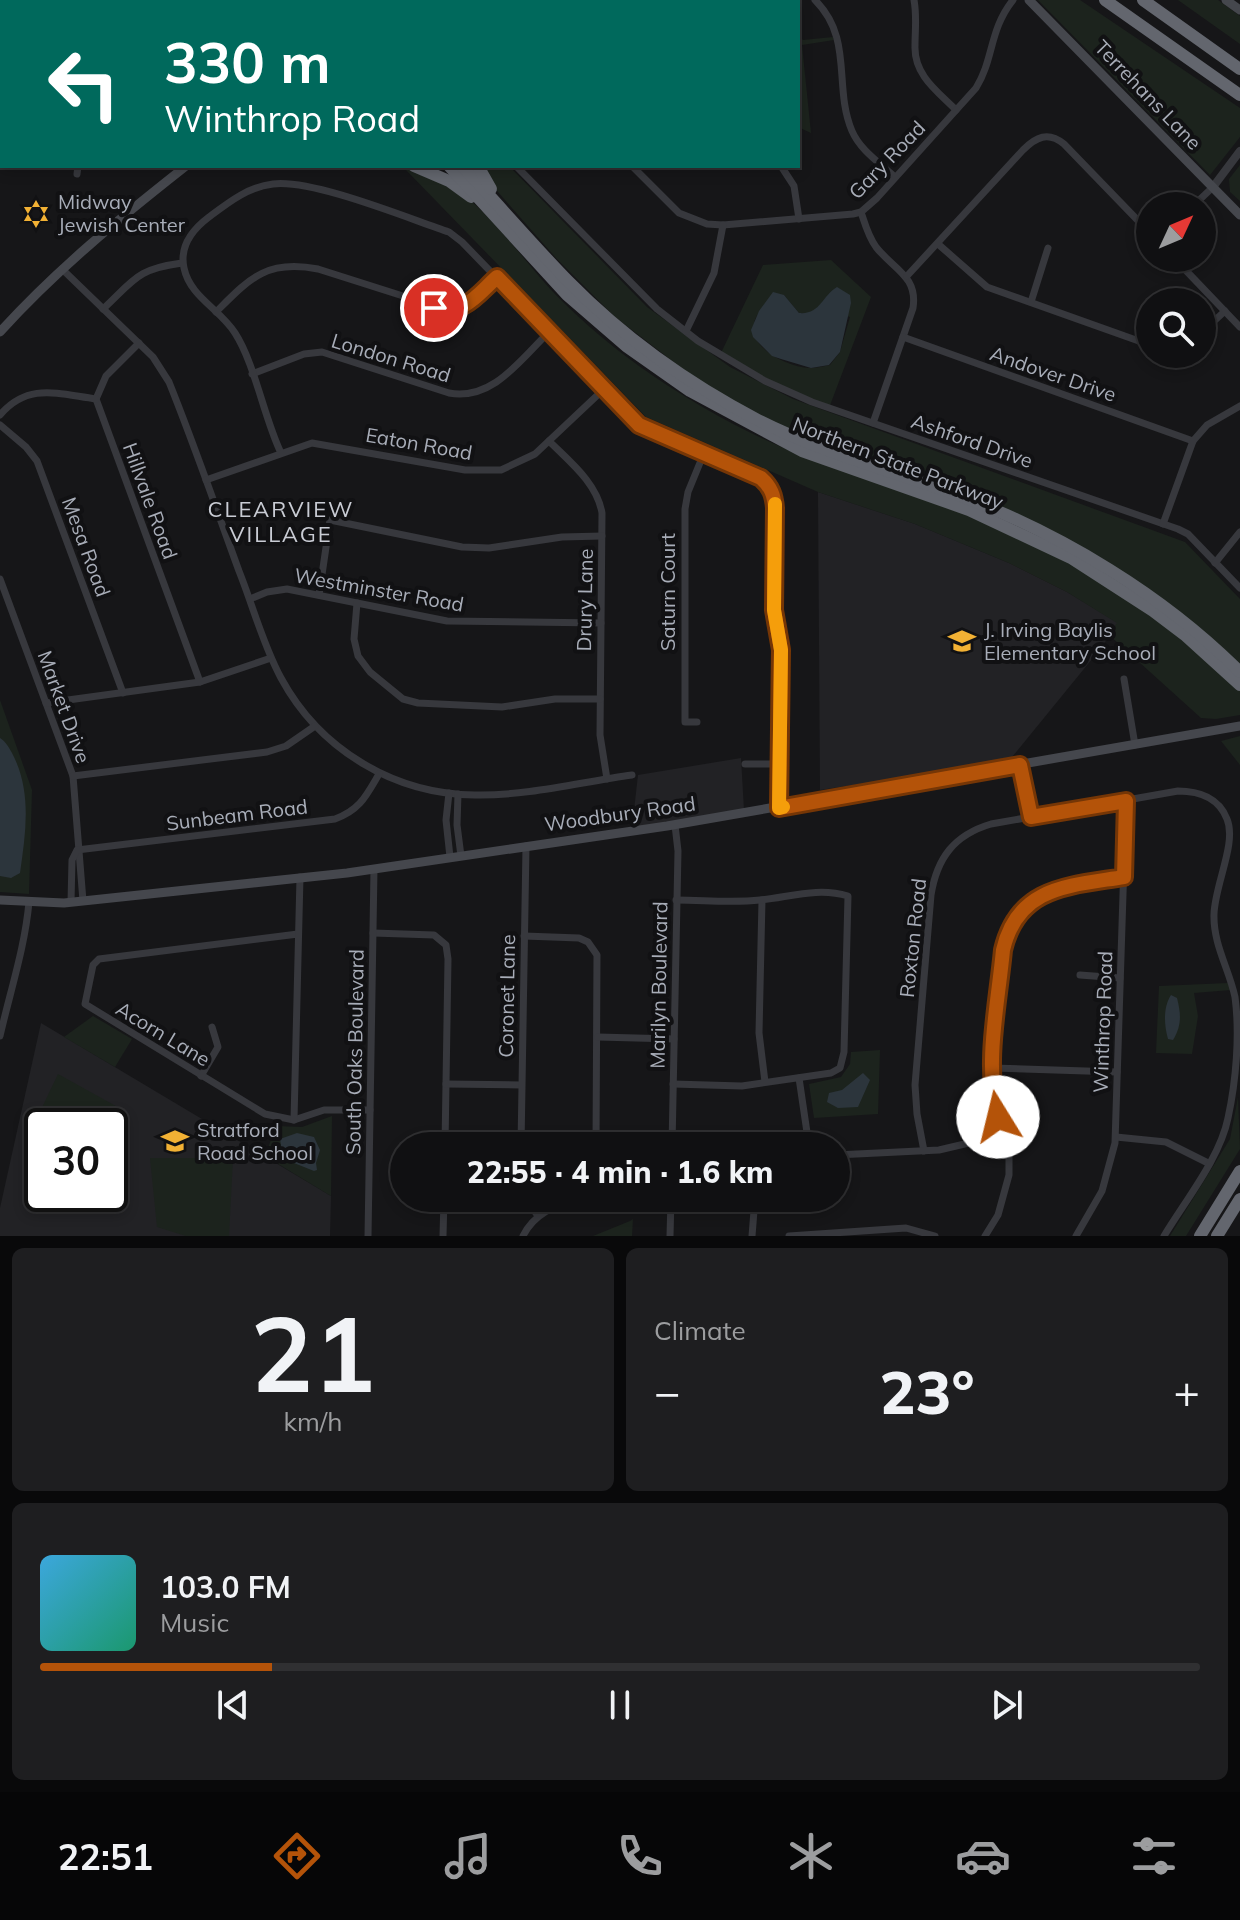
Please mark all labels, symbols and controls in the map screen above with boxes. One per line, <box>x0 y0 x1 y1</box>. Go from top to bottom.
text: 330 m <box>164 27 331 97</box>
icon: left <box>32 32 136 136</box>
street label: Terrehans Lane <box>1090 35 1207 155</box>
text: Winthrop Road <box>164 96 420 141</box>
street label: Gary Road <box>843 115 930 204</box>
place label: Midway Jewish Center <box>58 189 186 237</box>
north arrow <box>1136 192 1216 272</box>
map controls <box>1136 192 1216 368</box>
synagogue icon: Midway Jewish Center <box>21 199 51 229</box>
pin <box>400 274 468 342</box>
icon: arrive <box>412 286 456 330</box>
button: search <box>1136 288 1216 368</box>
street label: London Road <box>329 328 454 388</box>
street label: Andover Drive <box>987 340 1120 407</box>
street label: Ashford Drive <box>908 408 1036 473</box>
street label: Northern State Parkway <box>789 411 1008 514</box>
street label: Eaton Road <box>364 422 474 465</box>
street label: Hillvale Road <box>118 439 183 562</box>
street label: Mesa Road <box>57 494 116 600</box>
district label: CLEARVIEW VILLAGE <box>207 495 355 548</box>
street label: Saturn Court <box>655 533 680 651</box>
street label: Drury Lane <box>571 548 598 652</box>
street label: Westminster Road <box>292 562 466 617</box>
place label: J. Irving Baylis Elementary School <box>984 617 1156 665</box>
school or university icon: J. Irving Baylis Elementary School <box>947 626 977 656</box>
street label: Market Drive <box>33 647 96 766</box>
street label: Woodbury Road <box>543 791 697 836</box>
street label: Sunbeam Road <box>165 793 309 836</box>
street label: Roxton Road <box>894 877 931 999</box>
street label: Marilyn Boulevard <box>645 901 672 1069</box>
street label: Coronet Lane <box>493 934 520 1058</box>
street label: South Oaks Boulevard <box>340 949 369 1155</box>
street label: Winthrop Road <box>1088 950 1117 1094</box>
street label: Acorn Lane <box>112 996 215 1071</box>
position arrow <box>956 1075 1040 1159</box>
speed limit sign: 30 <box>24 1108 128 1212</box>
place label: Stratford Road School <box>197 1117 313 1165</box>
school or university icon: Stratford Road School <box>160 1126 190 1156</box>
text: 22:55 · 4 min · 1.6 km <box>467 1153 773 1191</box>
text: 21 <box>251 1287 375 1418</box>
text: Climate <box>654 1314 746 1347</box>
text: 23° <box>879 1354 975 1429</box>
text: − <box>654 1364 680 1419</box>
text: + <box>1174 1364 1200 1419</box>
text: km/h <box>284 1405 342 1438</box>
text: 103.0 FM <box>160 1568 291 1606</box>
text: Music <box>160 1606 229 1639</box>
icon: previous <box>211 1683 255 1727</box>
icon: pause <box>598 1683 642 1727</box>
icon: next <box>985 1683 1029 1727</box>
icon: directions <box>269 1828 325 1884</box>
icon: music <box>440 1828 496 1884</box>
icon: phone <box>612 1828 668 1884</box>
icon: climate <box>783 1828 839 1884</box>
icon: car <box>955 1828 1011 1884</box>
icon: filters <box>1126 1828 1182 1884</box>
text: 22:51 <box>58 1834 153 1879</box>

